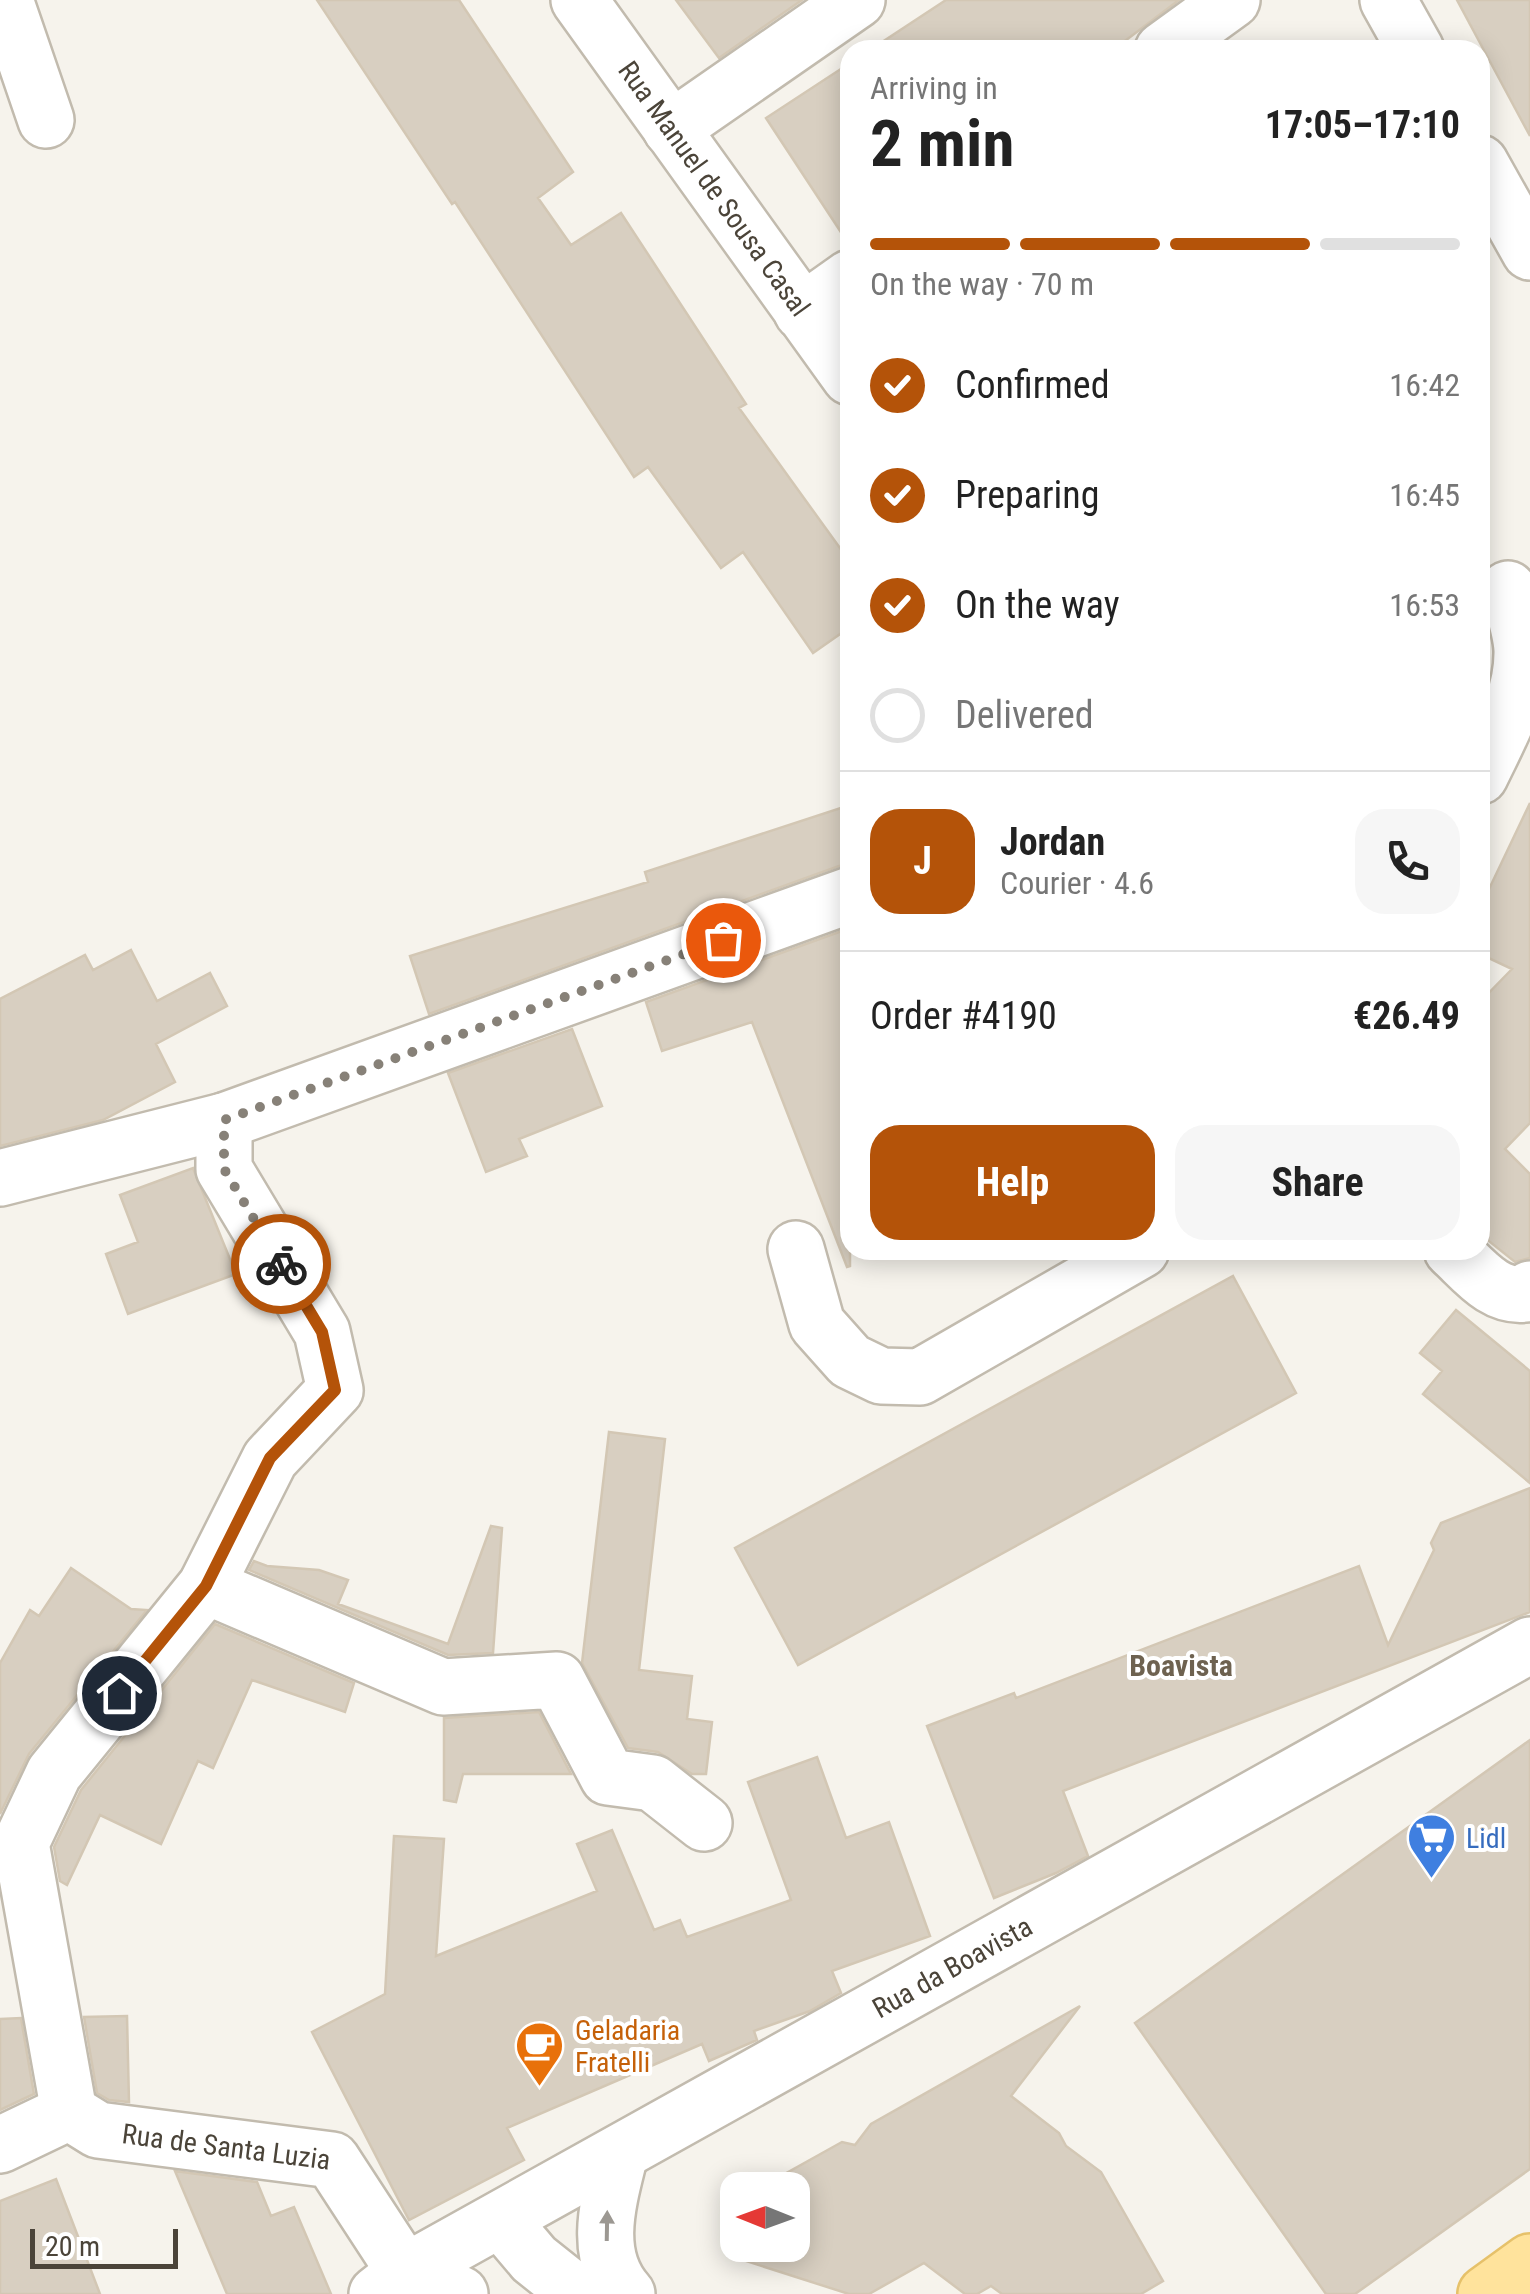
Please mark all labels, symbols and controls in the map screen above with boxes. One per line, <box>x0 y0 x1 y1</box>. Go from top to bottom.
street label: Rua Manuel de Sousa Casal <box>612 54 817 322</box>
text: Arriving in <box>870 69 998 107</box>
text: 17:05–17:10 <box>1265 103 1460 147</box>
text: 2 min <box>870 106 1014 182</box>
text: On the way · 70 m <box>870 265 1094 303</box>
icon: check <box>870 358 925 413</box>
text: Confirmed <box>955 363 1110 407</box>
text: 16:42 <box>1389 366 1460 404</box>
icon: check <box>870 468 925 523</box>
text: Preparing <box>955 473 1100 517</box>
text: 16:45 <box>1389 476 1460 514</box>
icon: check <box>870 578 925 633</box>
text: On the way <box>955 583 1120 627</box>
text: 16:53 <box>1389 586 1460 624</box>
text: Delivered <box>955 693 1094 737</box>
button: phone <box>1355 809 1460 914</box>
text: Jordan <box>1000 820 1105 864</box>
text: J <box>913 839 932 883</box>
text: Courier · 4.6 <box>1000 864 1154 902</box>
pin <box>681 898 766 983</box>
icon: bag <box>696 913 751 968</box>
text: Order #4190 <box>870 994 1057 1038</box>
text: €26.49 <box>1353 994 1460 1038</box>
button: Help <box>870 1125 1155 1240</box>
button: Share <box>1175 1125 1460 1240</box>
courier <box>231 1214 331 1314</box>
icon: bike <box>254 1237 309 1292</box>
district label: Boavista <box>1129 1648 1233 1683</box>
pin <box>77 1651 162 1736</box>
icon: home <box>92 1666 147 1721</box>
supermarket icon: Lidl <box>1405 1812 1457 1880</box>
place label: Lidl <box>1466 1822 1506 1855</box>
street label: Rua da Boavista <box>867 1909 1038 2025</box>
place label: Geladaria Fratelli <box>575 2014 680 2079</box>
cafe icon: Geladaria Fratelli <box>514 2020 566 2088</box>
street label: Rua de Santa Luzia <box>120 2117 332 2176</box>
north arrow <box>720 2172 810 2262</box>
map controls <box>720 2172 810 2262</box>
one-way arrow <box>599 2210 615 2242</box>
scale bar <box>30 2224 178 2268</box>
text: 20 m <box>45 2230 100 2263</box>

